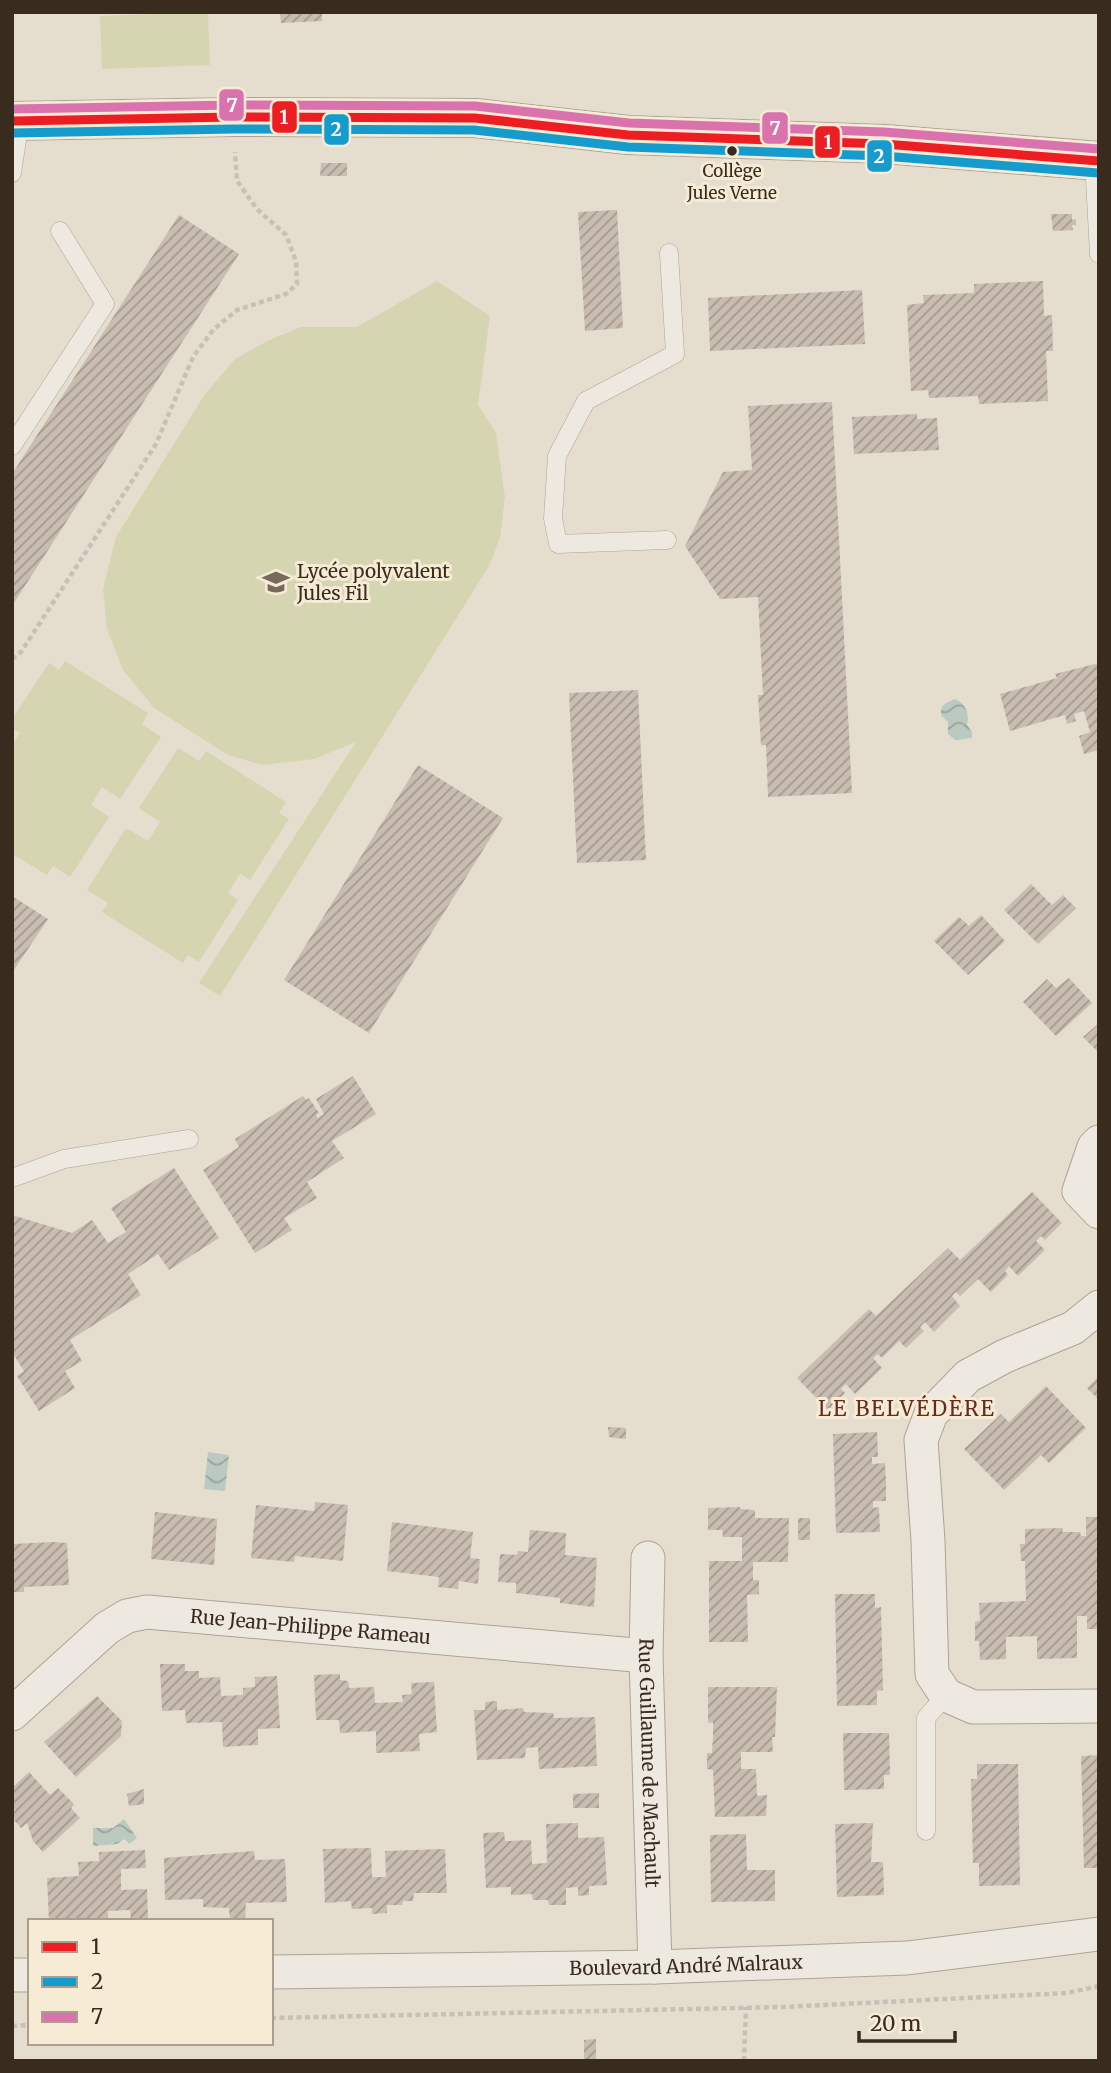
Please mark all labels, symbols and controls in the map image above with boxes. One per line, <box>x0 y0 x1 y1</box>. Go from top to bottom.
line badge: 7 <box>218 88 245 122</box>
text: 7 <box>226 93 238 117</box>
line badge: 1 <box>271 100 298 134</box>
text: 1 <box>280 105 289 129</box>
line badge: 7 <box>761 111 789 145</box>
line badge: 2 <box>323 113 350 146</box>
text: 7 <box>769 116 781 140</box>
text: 2 <box>330 117 342 141</box>
line badge: 1 <box>814 125 841 159</box>
text: 1 <box>824 130 833 154</box>
line badge: 2 <box>866 139 893 173</box>
marker: Collège Jules Verne <box>725 144 739 158</box>
text: 2 <box>873 144 885 168</box>
place label: Collège Jules Verne <box>686 160 777 204</box>
place label: Lycée polyvalent Jules Fil <box>296 559 450 605</box>
school or university icon: Lycée polyvalent Jules Fil <box>261 567 291 597</box>
district label: LE BELVÉDÈRE <box>818 1394 996 1422</box>
street label: Rue Jean-Philippe Rameau <box>189 1604 432 1649</box>
street label: Rue Guillaume de Machault <box>634 1638 665 1889</box>
legend <box>28 1919 273 2045</box>
text: 1 <box>91 1933 101 1960</box>
street label: Boulevard André Malraux <box>569 1950 804 1980</box>
text: 2 <box>91 1968 104 1995</box>
scale bar <box>859 2000 955 2044</box>
text: 7 <box>91 2003 103 2030</box>
text: 20 m <box>870 2010 922 2037</box>

